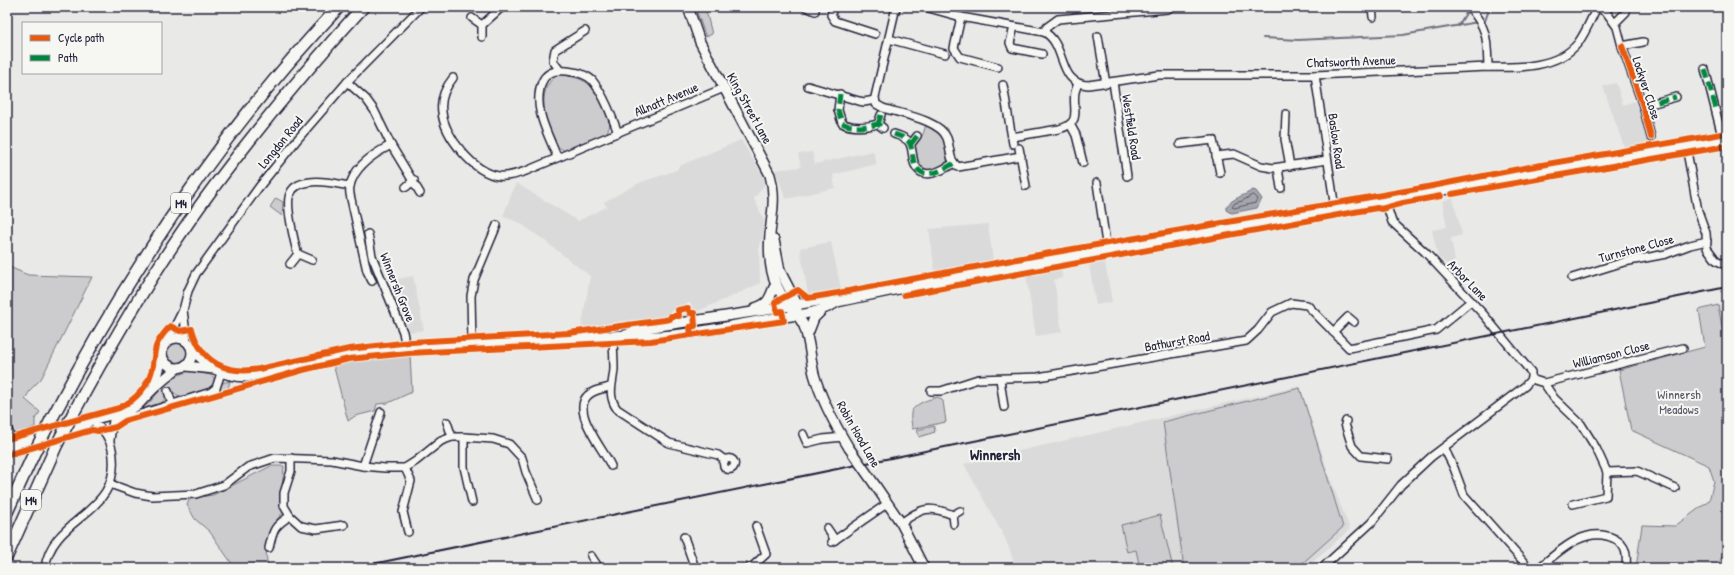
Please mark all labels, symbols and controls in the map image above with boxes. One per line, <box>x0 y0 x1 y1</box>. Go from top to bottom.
legend <box>22 22 162 74</box>
text: Cycle path <box>58 29 104 46</box>
text: Path <box>58 49 78 66</box>
street label: Chatsworth Avenue <box>1306 50 1396 72</box>
street label: Lockyer Close <box>1628 54 1666 122</box>
street label: King Street Lane <box>723 69 777 147</box>
street label: Allnatt Avenue <box>631 77 701 121</box>
street label: Westfield Road <box>1118 93 1146 161</box>
street label: Longdon Road <box>253 112 307 172</box>
street label: Baslow Road <box>1324 112 1350 170</box>
road number: M4 <box>171 193 191 213</box>
street label: Turnstone Close <box>1597 229 1675 267</box>
street label: Winnersh Grove <box>376 250 420 324</box>
street label: Arbor Lane <box>1444 255 1492 305</box>
street label: Bathurst Road <box>1143 326 1211 356</box>
street label: Williamson Close <box>1571 336 1651 372</box>
park label: Winnersh Meadows <box>1657 385 1701 418</box>
street label: Robin Hood Lane <box>833 398 885 470</box>
district label: Winnersh <box>970 444 1021 465</box>
road number: M4 <box>21 490 41 510</box>

